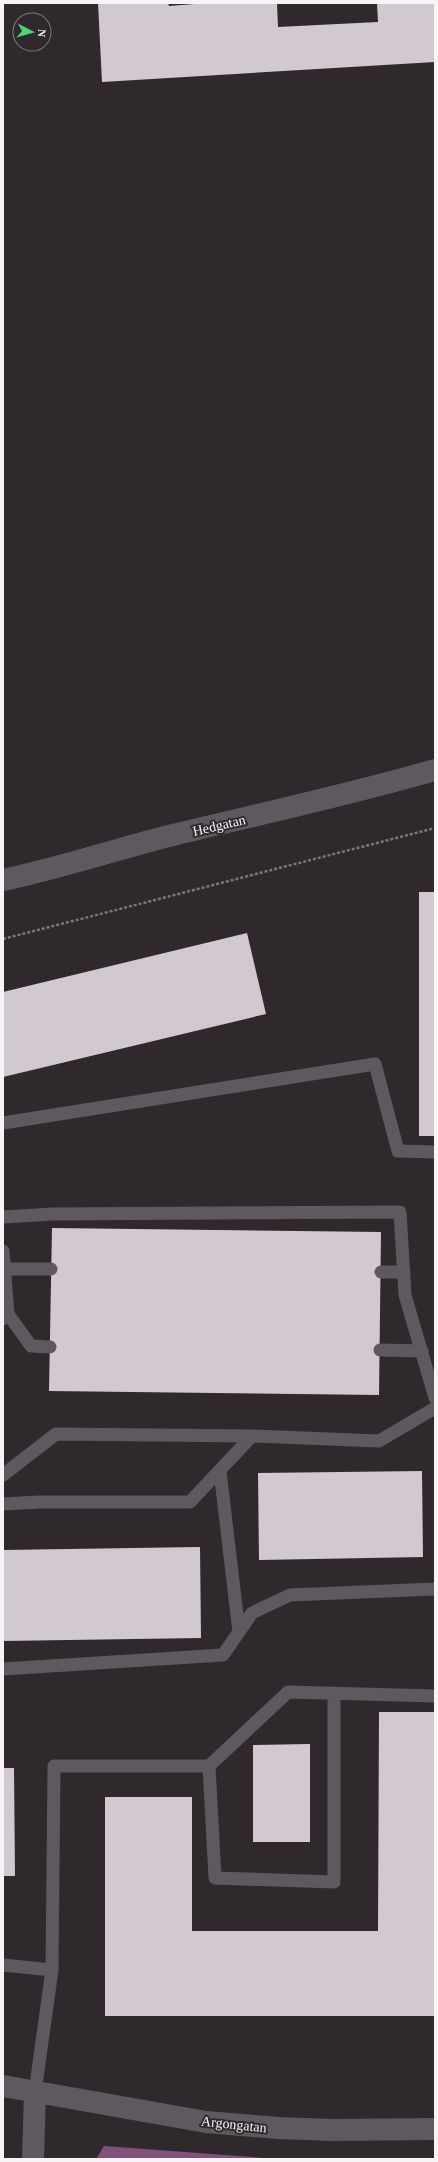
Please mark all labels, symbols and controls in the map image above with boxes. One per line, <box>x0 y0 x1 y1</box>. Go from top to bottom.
north arrow <box>12 12 52 52</box>
text: N <box>36 28 48 38</box>
street label: Hedgatan <box>191 812 247 839</box>
street label: Argongatan <box>200 2114 267 2135</box>

